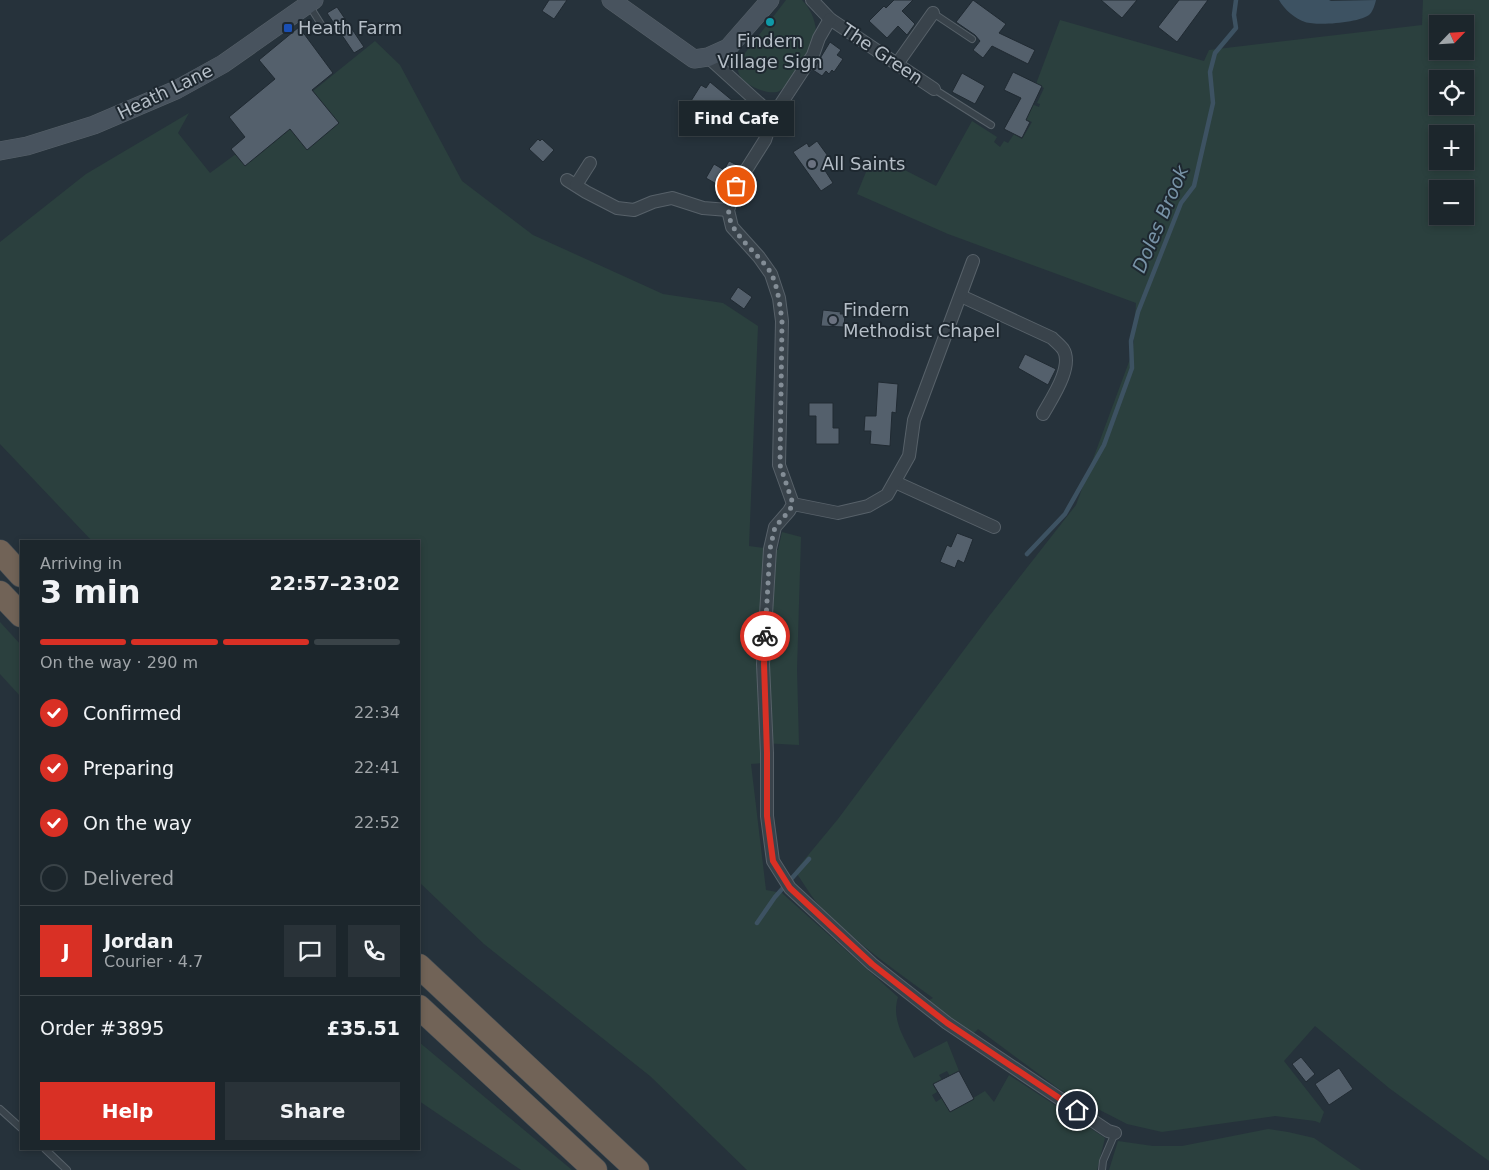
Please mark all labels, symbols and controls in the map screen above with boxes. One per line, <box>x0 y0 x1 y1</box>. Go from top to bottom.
north arrow <box>1429 15 1474 60</box>
map controls <box>1429 15 1474 225</box>
marker: Findern Village Sign <box>764 16 776 28</box>
place label: Heath Farm <box>298 17 402 38</box>
street label: The Green <box>837 18 927 88</box>
marker: Heath Farm <box>282 22 294 34</box>
place label: Findern Village Sign <box>717 30 823 72</box>
street label: Heath Lane <box>114 59 216 124</box>
button: locate <box>1429 70 1474 115</box>
callout: Find Cafe <box>678 101 794 136</box>
text: Find Cafe <box>694 109 779 128</box>
button: + <box>1429 125 1474 170</box>
place label: All Saints <box>822 153 905 174</box>
marker: All Saints <box>806 158 818 170</box>
water label: Doles Brook <box>1128 161 1193 276</box>
pin <box>715 165 757 207</box>
icon: bag <box>722 172 750 200</box>
button: − <box>1429 180 1474 225</box>
place label: Findern Methodist Chapel <box>843 299 1000 341</box>
marker: Findern Methodist Chapel <box>827 314 839 326</box>
text: Arriving in <box>40 554 122 573</box>
text: 22:57–23:02 <box>270 572 400 594</box>
text: 3 min <box>40 573 141 611</box>
courier <box>740 611 790 661</box>
icon: bike <box>751 622 779 650</box>
text: On the way · 290 m <box>40 653 198 672</box>
icon: check <box>40 699 68 727</box>
text: Confirmed <box>83 702 182 724</box>
text: 22:34 <box>354 703 400 722</box>
icon: check <box>40 754 68 782</box>
text: Preparing <box>83 757 174 779</box>
text: 22:41 <box>354 758 400 777</box>
icon: check <box>40 809 68 837</box>
text: On the way <box>83 812 192 834</box>
text: 22:52 <box>354 813 400 832</box>
text: Delivered <box>83 867 174 889</box>
button: chat <box>284 925 336 977</box>
button: phone <box>348 925 400 977</box>
text: Jordan <box>104 930 173 952</box>
text: J <box>62 940 70 962</box>
text: Courier · 4.7 <box>104 952 203 971</box>
text: Order #3895 <box>40 1017 164 1039</box>
text: £35.51 <box>327 1017 400 1039</box>
button: Help <box>40 1082 215 1140</box>
button: Share <box>225 1082 400 1140</box>
pin <box>1056 1089 1098 1131</box>
icon: home <box>1063 1096 1091 1124</box>

